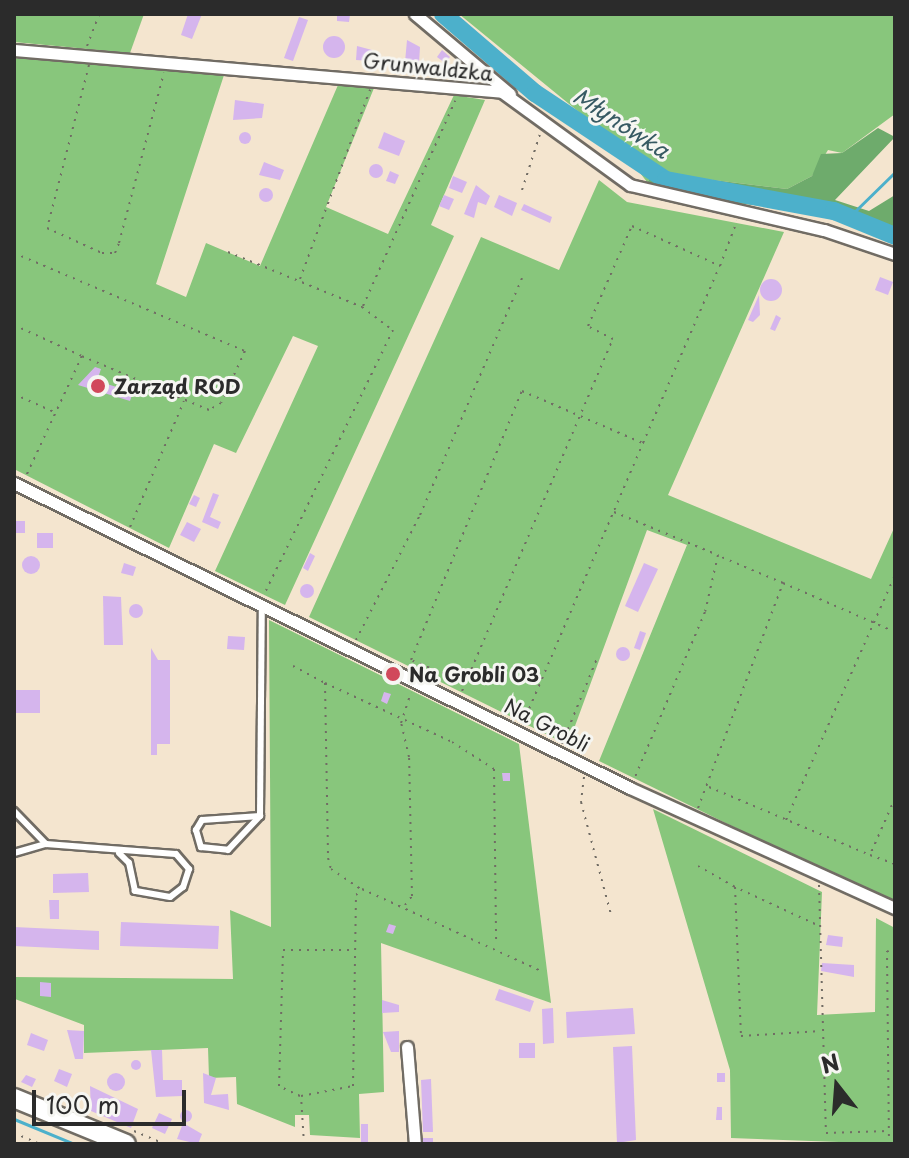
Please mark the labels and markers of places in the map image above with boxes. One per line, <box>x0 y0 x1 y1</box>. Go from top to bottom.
place label: Zarząd ROD <box>114 374 240 398</box>
marker: Zarząd ROD <box>89 377 107 395</box>
place label: Na Grobli 03 <box>409 662 540 686</box>
marker: Na Grobli 03 <box>384 665 402 683</box>

